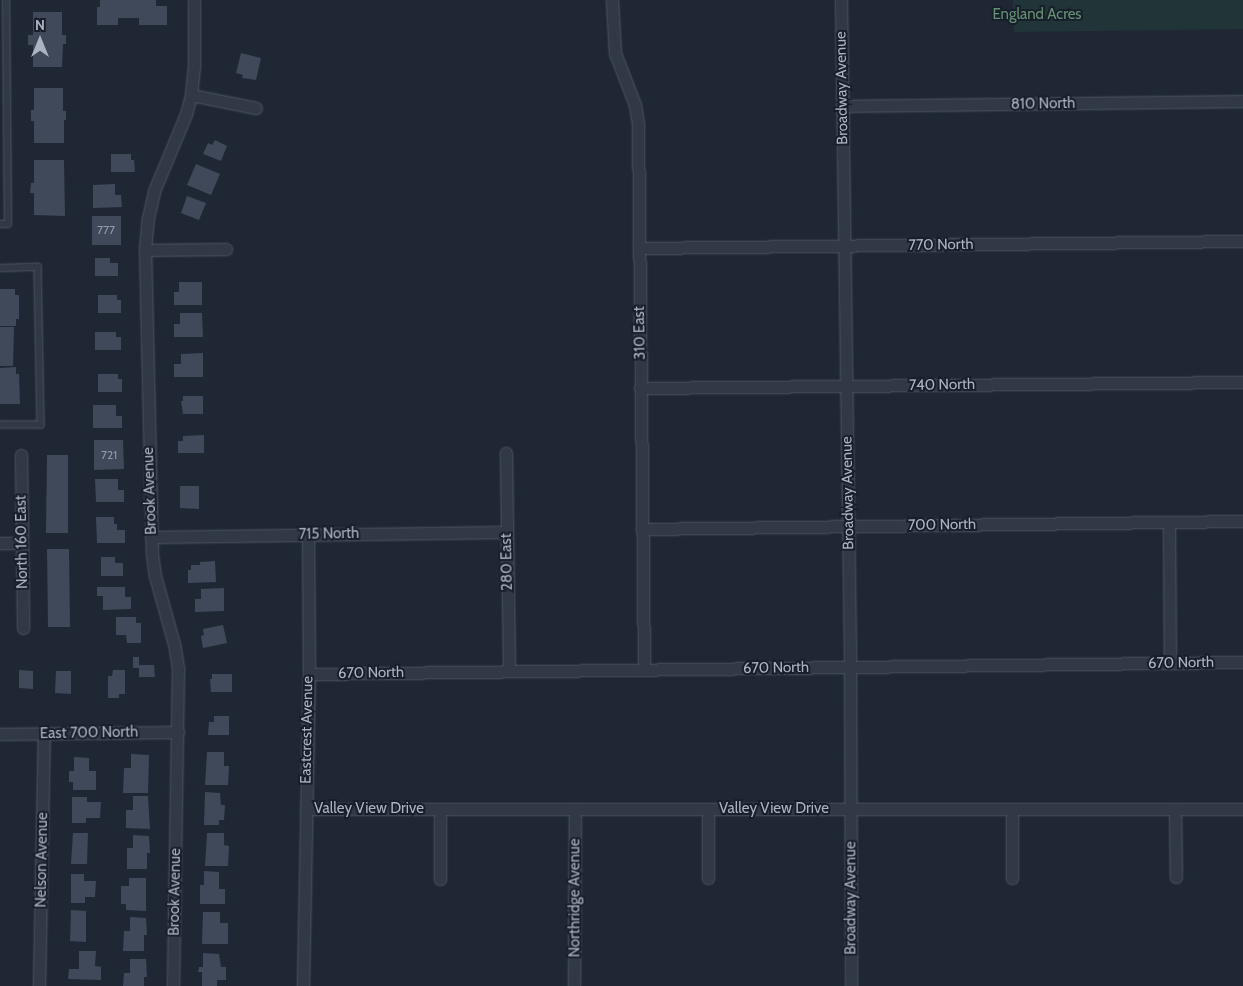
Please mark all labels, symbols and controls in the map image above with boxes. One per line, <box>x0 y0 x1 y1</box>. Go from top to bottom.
park label: England Acres <box>992 6 1082 24</box>
north arrow <box>15 15 65 65</box>
text: N <box>35 16 45 34</box>
street label: Broadway Avenue <box>832 31 852 145</box>
street label: 810 North <box>1011 94 1075 114</box>
house number: 777 <box>97 223 115 237</box>
street label: 770 North <box>908 235 974 255</box>
street label: 310 East <box>631 306 649 360</box>
street label: 740 North <box>909 375 975 395</box>
street label: Broadway Avenue <box>838 436 858 550</box>
street label: Brook Avenue <box>139 447 161 535</box>
house number: 721 <box>101 448 117 462</box>
street label: North 160 East <box>12 495 32 589</box>
street label: 700 North <box>908 515 976 535</box>
street label: 715 North <box>299 524 359 544</box>
street label: 280 East <box>497 533 517 591</box>
street label: 670 North <box>1148 653 1214 673</box>
street label: 670 North <box>743 658 809 678</box>
street label: 670 North <box>338 663 404 683</box>
street label: Eastcrest Avenue <box>297 676 317 784</box>
street label: East 700 North <box>40 723 138 743</box>
street label: Valley View Drive <box>314 800 424 818</box>
street label: Valley View Drive <box>719 800 829 818</box>
street label: Nelson Avenue <box>32 812 52 908</box>
street label: Northridge Avenue <box>566 839 584 957</box>
street label: Broadway Avenue <box>842 841 860 955</box>
street label: Brook Avenue <box>165 848 185 936</box>

